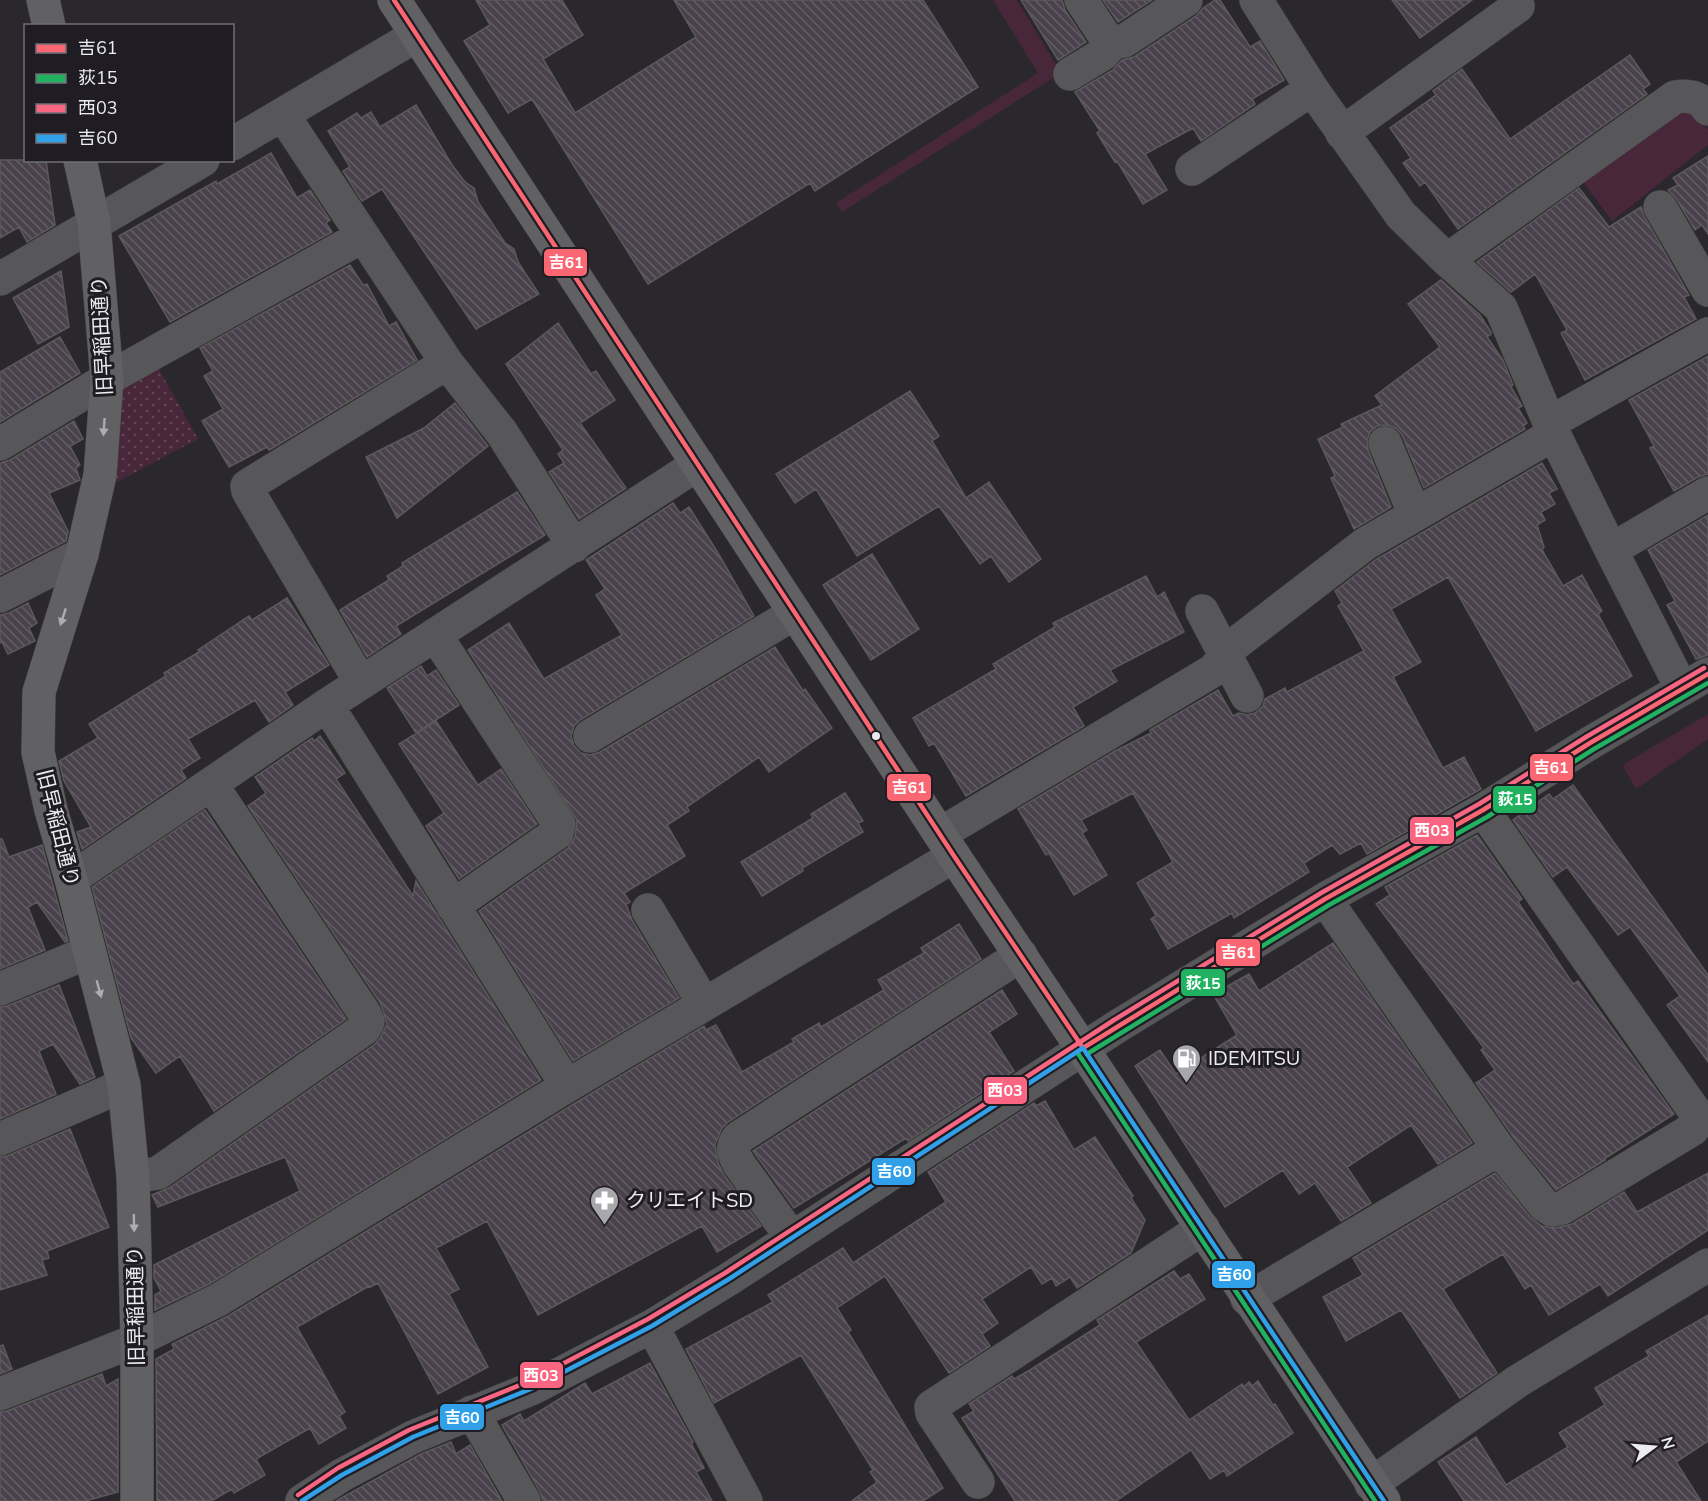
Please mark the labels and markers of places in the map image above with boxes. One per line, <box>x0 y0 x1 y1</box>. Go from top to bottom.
unlabelled marker <box>870 730 882 742</box>
fuel station icon: IDEMITSU <box>1171 1042 1203 1084</box>
place label: IDEMITSU <box>1208 1045 1300 1072</box>
pharmacy icon: クリエイトSD <box>589 1184 621 1226</box>
place label: クリエイトSD <box>626 1187 753 1214</box>

